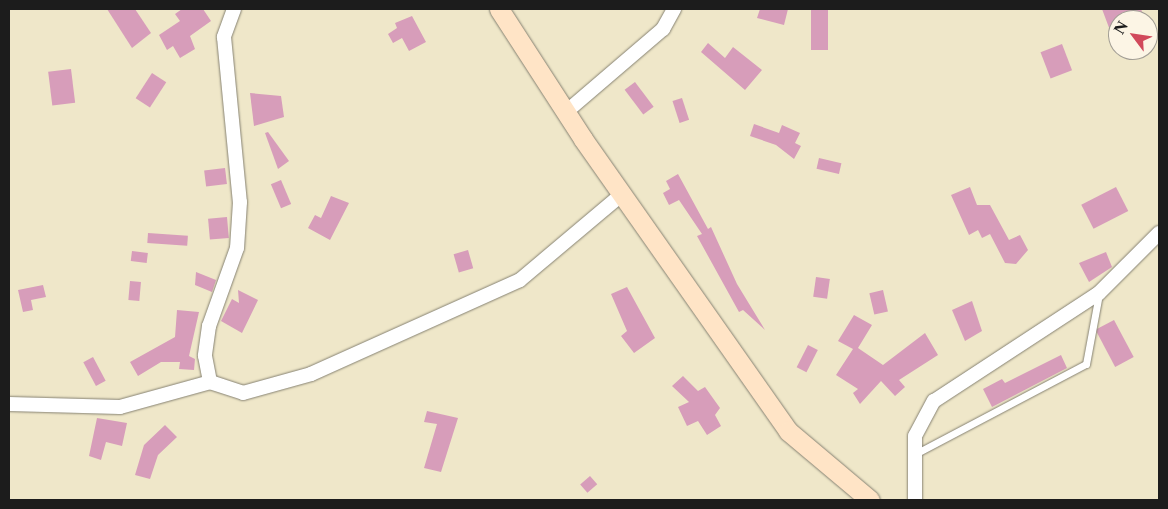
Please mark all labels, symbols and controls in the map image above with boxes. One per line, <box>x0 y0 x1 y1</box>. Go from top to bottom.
north arrow <box>1108 10 1158 60</box>
text: N <box>1110 18 1132 38</box>

